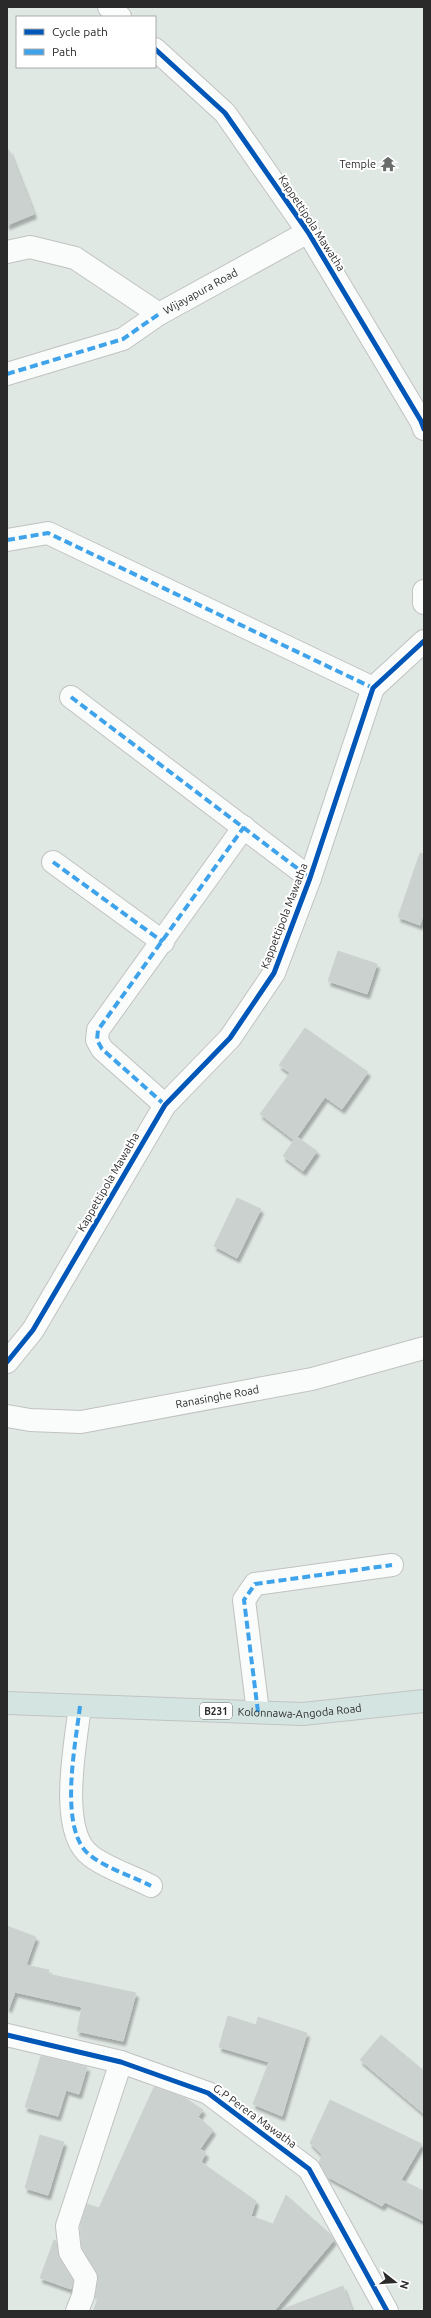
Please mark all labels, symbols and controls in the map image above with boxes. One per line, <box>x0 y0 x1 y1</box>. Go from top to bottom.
legend <box>16 16 156 68</box>
text: Cycle path <box>52 25 108 38</box>
text: Path <box>52 45 77 58</box>
temple icon: Temple <box>379 155 397 173</box>
place label: Temple <box>339 158 376 170</box>
street label: Kappettipola Mawatha <box>276 173 348 273</box>
street label: Wijayapura Road <box>161 266 240 316</box>
street label: Kappettipola Mawatha <box>258 861 310 971</box>
street label: Kappettipola Mawatha <box>75 1130 141 1234</box>
street label: Ranasinghe Road <box>175 1383 260 1410</box>
street label: Kolonnawa-Angoda Road <box>238 1702 362 1720</box>
road number: B231 <box>200 1703 232 1719</box>
street label: G.P Perera Mawatha <box>211 2082 299 2150</box>
north arrow <box>375 2262 415 2302</box>
text: N <box>398 2279 412 2291</box>

